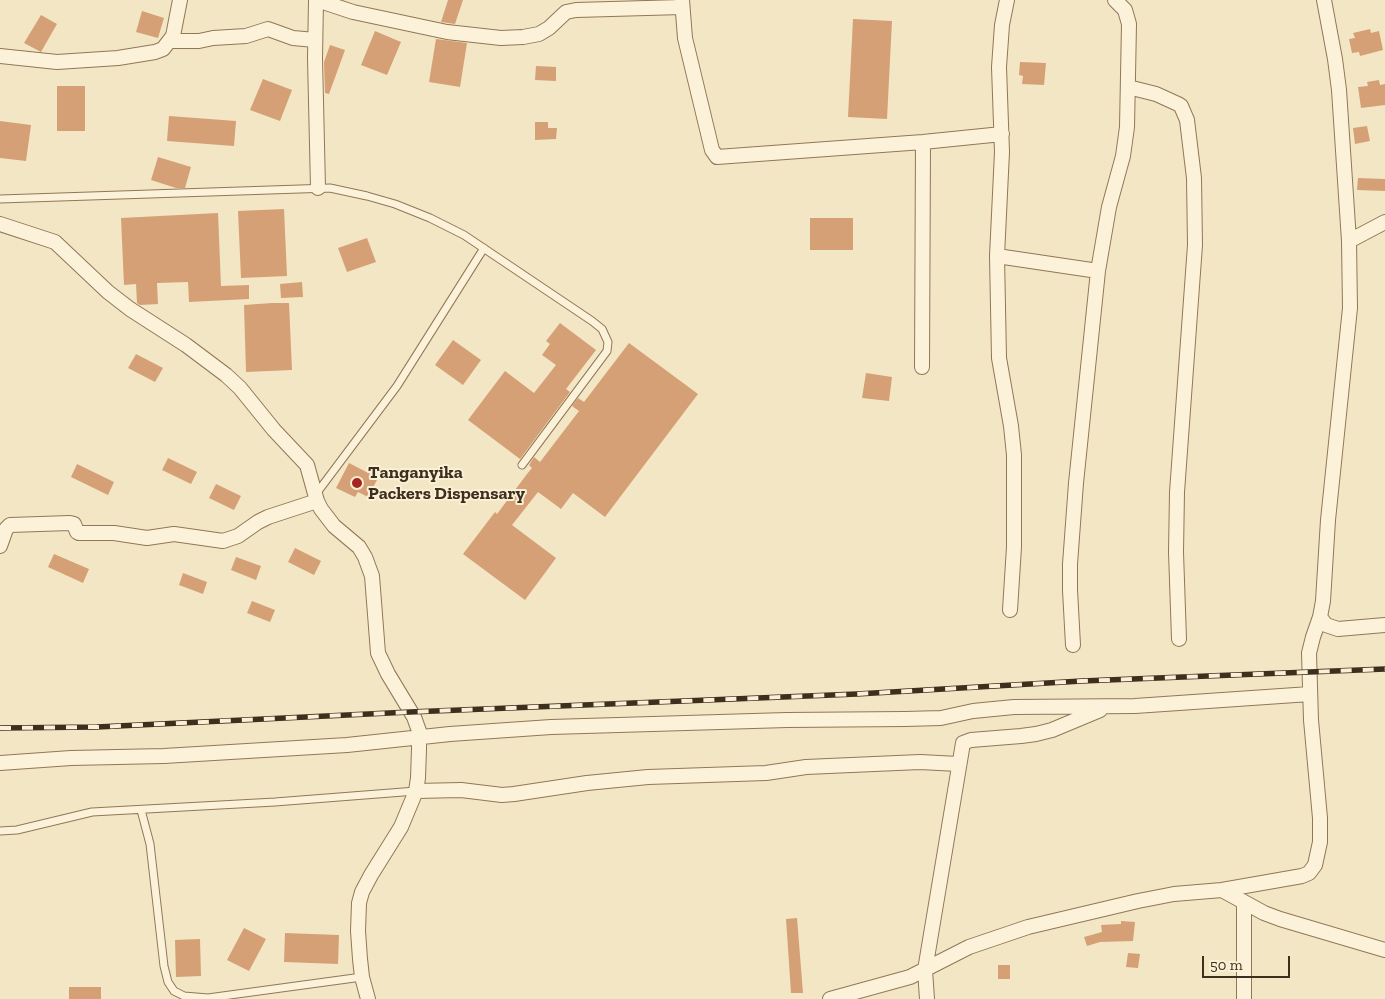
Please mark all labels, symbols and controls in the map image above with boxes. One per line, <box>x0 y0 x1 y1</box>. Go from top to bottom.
place label: Tanganyika Packers Dispensary <box>368 462 525 504</box>
marker: Tanganyika Packers Dispensary <box>350 476 364 490</box>
scale bar <box>1205 946 1292 978</box>
text: 50 m <box>1210 956 1243 974</box>

